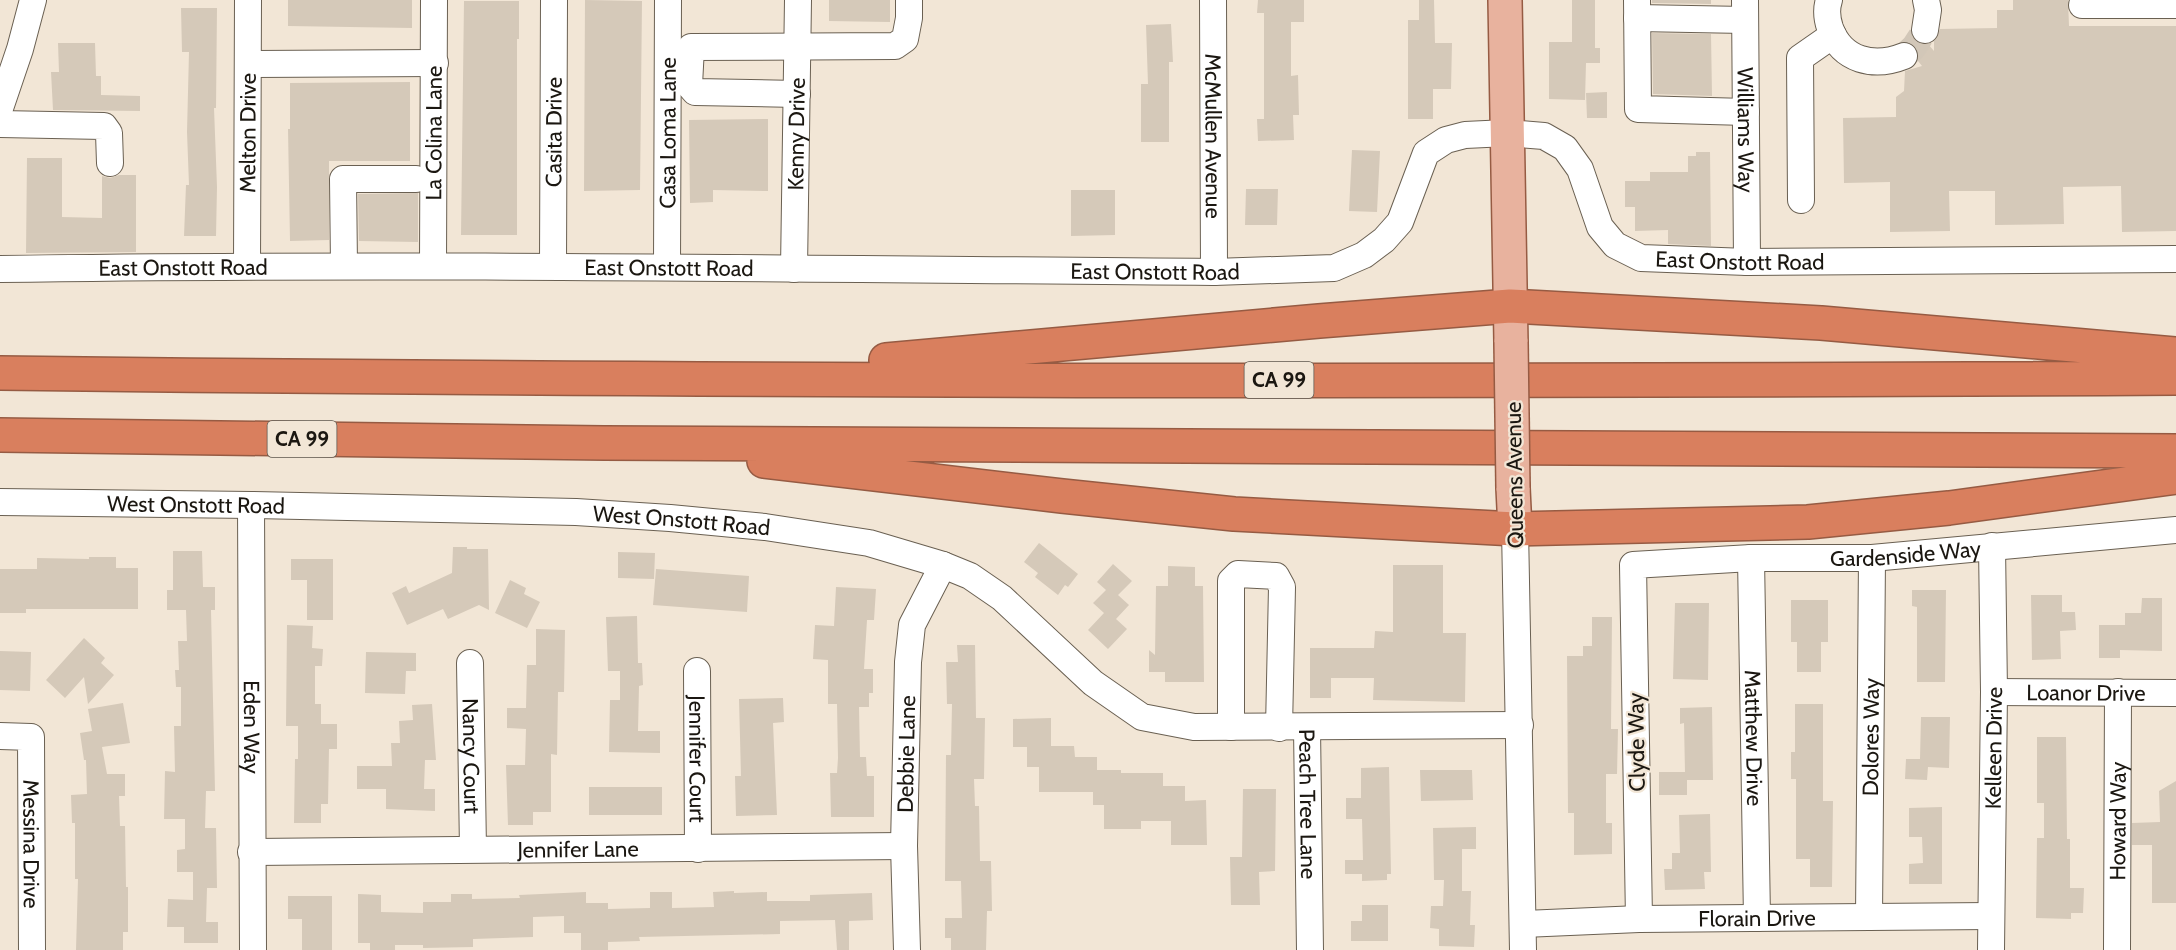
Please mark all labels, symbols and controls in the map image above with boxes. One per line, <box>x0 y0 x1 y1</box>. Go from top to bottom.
street label: McMullen Avenue <box>1199 53 1227 219</box>
street label: Casa Loma Lane <box>654 57 682 209</box>
street label: La Colina Lane <box>420 66 448 200</box>
street label: Williams Way <box>1732 67 1759 193</box>
street label: Melton Drive <box>234 73 262 193</box>
street label: Casita Drive <box>540 77 568 187</box>
street label: Kenny Drive <box>782 77 811 191</box>
street label: East Onstott Road <box>1655 246 1825 276</box>
street label: East Onstott Road <box>98 254 268 282</box>
street label: East Onstott Road <box>584 254 754 282</box>
street label: East Onstott Road <box>1070 258 1240 286</box>
road number: CA 99 <box>1244 362 1314 398</box>
street label: Queens Avenue <box>1500 401 1529 549</box>
road number: CA 99 <box>268 421 336 457</box>
street label: West Onstott Road <box>107 490 285 520</box>
street label: West Onstott Road <box>592 500 771 541</box>
street label: Gardenside Way <box>1830 535 1982 572</box>
street label: Matthew Drive <box>1739 670 1768 806</box>
street label: Dolores Way <box>1857 678 1885 796</box>
street label: Loanor Drive <box>2026 679 2146 707</box>
street label: Eden Way <box>238 680 265 774</box>
street label: Kelleen Drive <box>1980 687 2008 809</box>
street label: Clyde Way <box>1622 692 1651 792</box>
street label: Jennifer Court <box>683 694 711 823</box>
street label: Debbie Lane <box>892 695 921 813</box>
street label: Nancy Court <box>457 698 485 815</box>
street label: Peach Tree Lane <box>1293 729 1322 879</box>
street label: Howard Way <box>2104 762 2132 880</box>
street label: Messina Drive <box>17 779 45 909</box>
street label: Jennifer Lane <box>516 835 639 864</box>
street label: Florain Drive <box>1698 904 1816 932</box>

